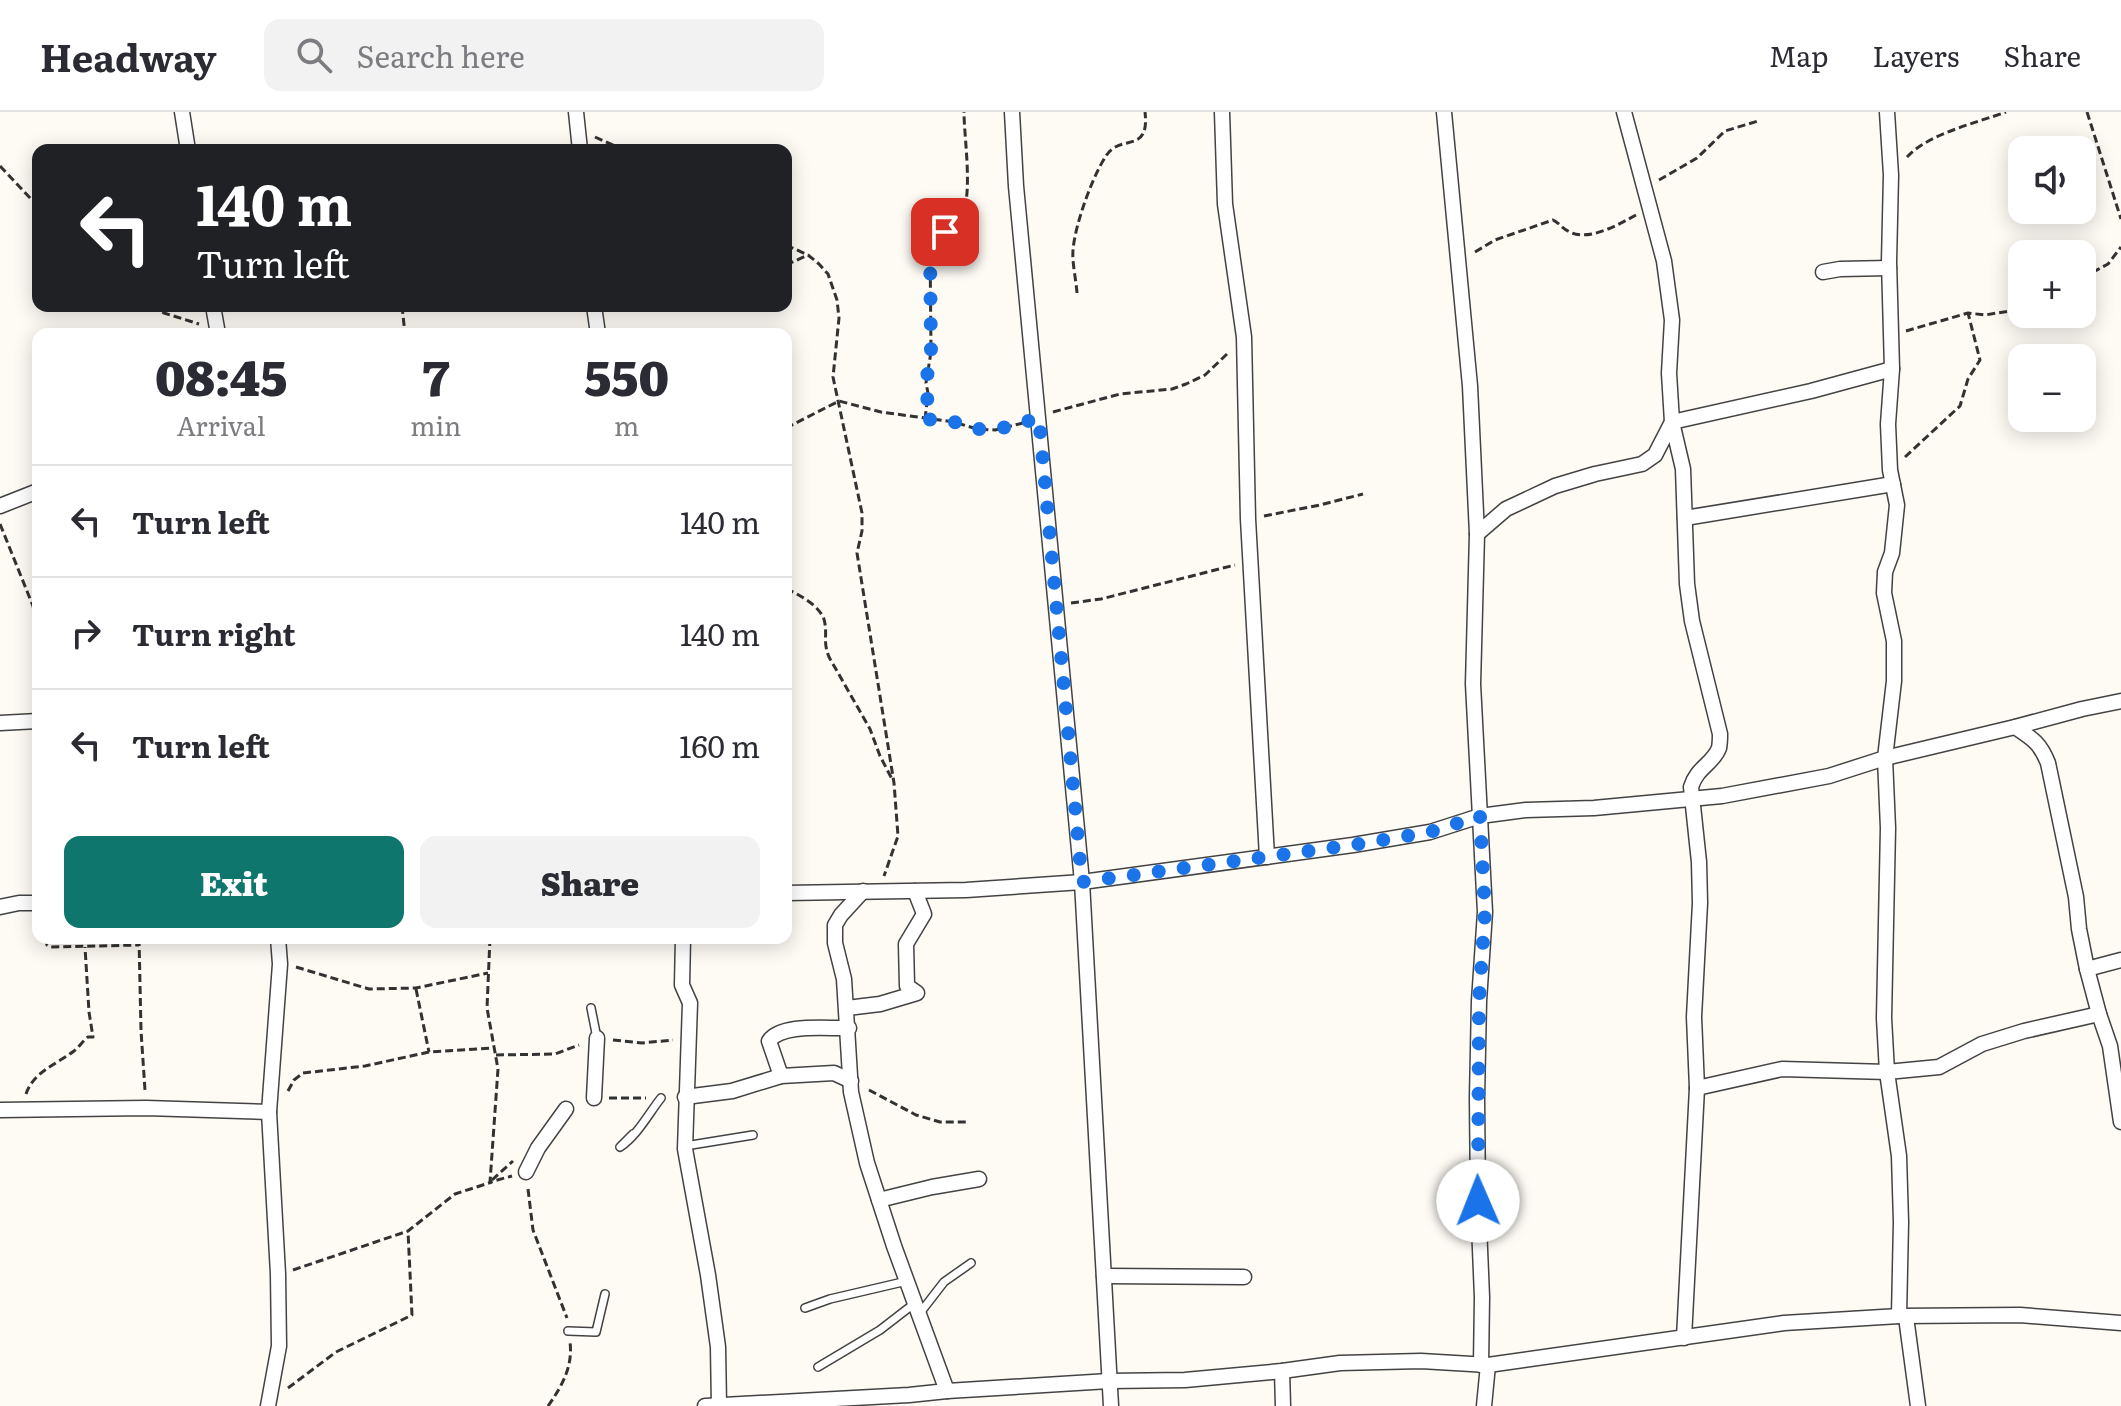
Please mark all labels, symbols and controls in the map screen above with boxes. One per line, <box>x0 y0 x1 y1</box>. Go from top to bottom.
search box <box>264 19 824 91</box>
text: Headway <box>40 27 216 84</box>
icon: search <box>292 33 336 77</box>
text: Search here <box>356 33 525 77</box>
text: Map <box>1769 34 1828 76</box>
text: Layers <box>1872 34 1959 76</box>
text: Share <box>2003 34 2081 76</box>
map controls <box>2008 136 2096 432</box>
button: sound <box>2008 136 2096 224</box>
text: 140 m <box>196 160 352 243</box>
icon: left <box>64 176 168 280</box>
pin <box>911 198 979 266</box>
icon: arrive <box>923 210 967 254</box>
text: Turn left <box>196 236 350 289</box>
button: + <box>2008 240 2096 328</box>
text: 08:45 <box>155 340 287 411</box>
text: 7 <box>422 340 449 411</box>
text: 550 <box>584 340 669 411</box>
button: − <box>2008 344 2096 432</box>
text: Arrival <box>177 405 266 444</box>
text: min <box>410 405 461 444</box>
text: m <box>614 405 639 444</box>
icon: left <box>64 499 108 543</box>
text: Turn left <box>132 499 270 543</box>
text: 140 m <box>680 499 760 543</box>
icon: right <box>64 611 108 655</box>
text: Turn right <box>132 611 296 655</box>
text: 140 m <box>680 611 760 655</box>
icon: left <box>64 723 108 767</box>
text: Turn left <box>132 723 270 767</box>
text: 160 m <box>679 723 760 767</box>
button: Exit <box>64 836 404 928</box>
button: Share <box>420 836 760 928</box>
position arrow <box>1436 1159 1520 1243</box>

